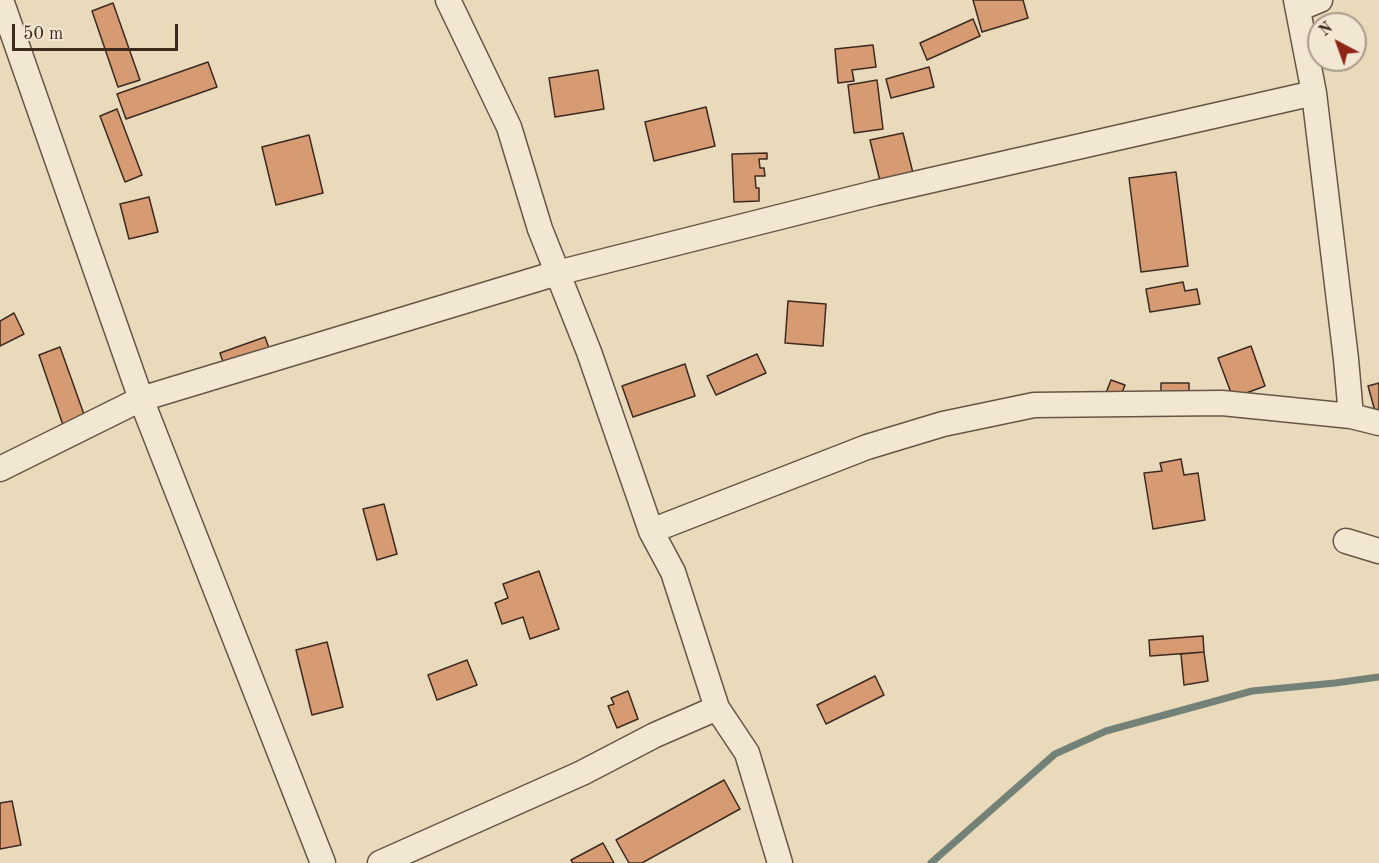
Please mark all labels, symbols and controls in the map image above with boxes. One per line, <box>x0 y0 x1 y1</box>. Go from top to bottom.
scale bar <box>15 12 182 50</box>
north arrow <box>1307 12 1367 72</box>
text: N <box>1317 20 1336 40</box>
text: 50 m <box>23 25 63 43</box>

